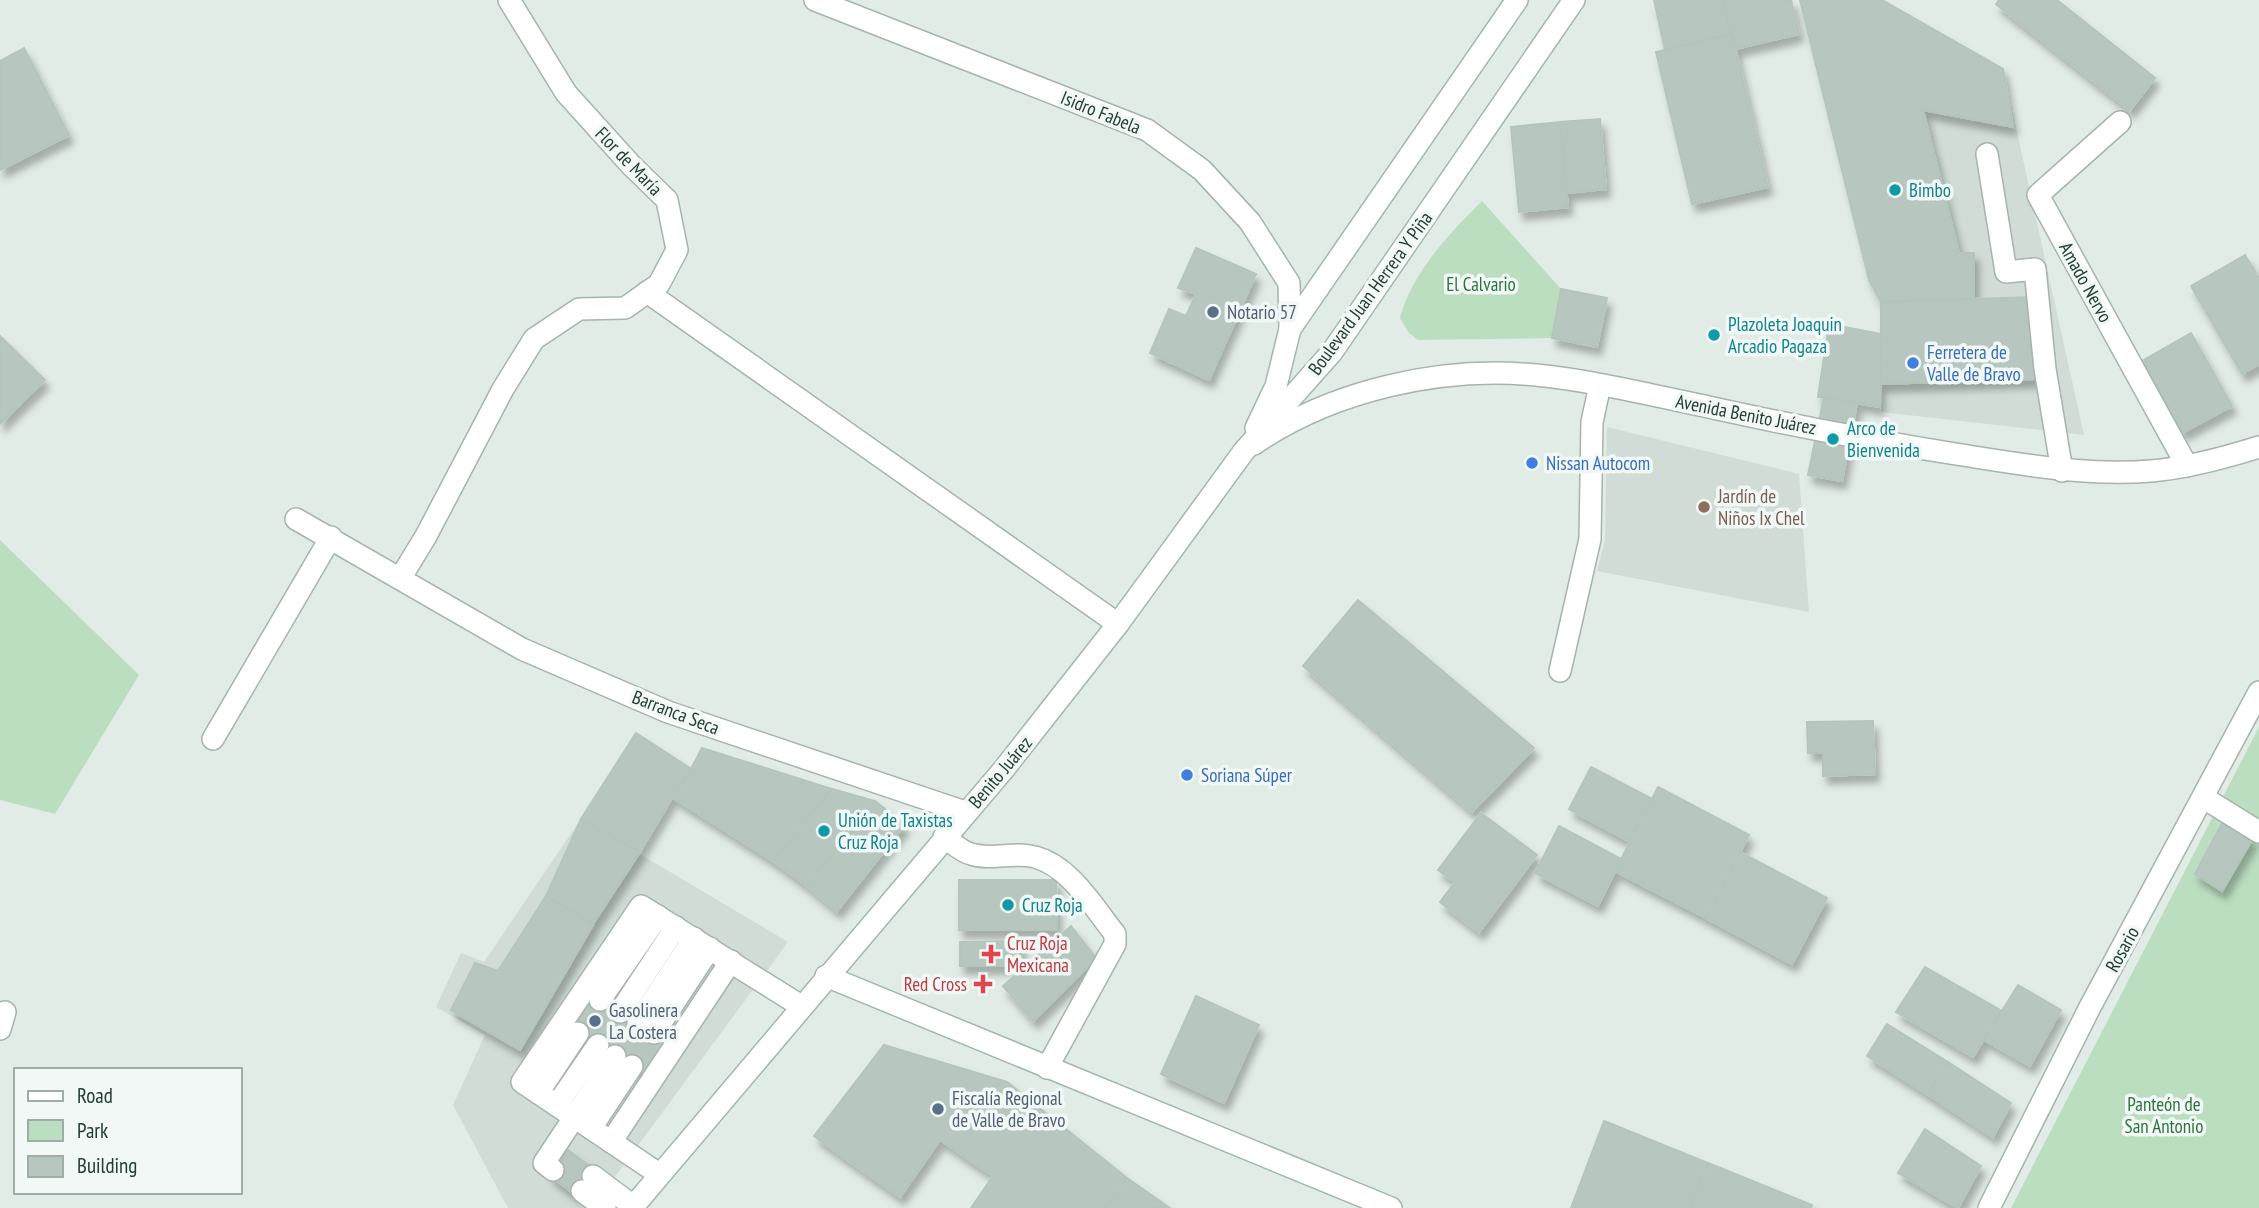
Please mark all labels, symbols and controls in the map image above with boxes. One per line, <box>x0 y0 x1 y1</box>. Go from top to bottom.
street label: Isidro Fabela <box>1057 85 1145 139</box>
street label: Flor de María <box>590 122 668 200</box>
place label: Bimbo <box>1909 178 1951 202</box>
marker: Bimbo <box>1887 182 1903 198</box>
street label: Boulevard Juan Herrera Y Piña <box>1303 207 1437 379</box>
street label: Amado Nervo <box>2054 238 2118 326</box>
park label: El Calvario <box>1446 272 1516 296</box>
place label: Notario 57 <box>1227 300 1297 324</box>
marker: Notario 57 <box>1205 304 1221 320</box>
place label: Plazoleta Joaquin Arcadio Pagaza <box>1728 312 1842 358</box>
marker: Plazoleta Joaquin Arcadio Pagaza <box>1706 327 1722 343</box>
place label: Ferretera de Valle de Bravo <box>1926 340 2021 386</box>
marker: Ferretera de Valle de Bravo <box>1905 355 1921 371</box>
street label: Avenida Benito Juárez <box>1674 389 1818 439</box>
place label: Arco de Bienvenida <box>1847 416 1920 462</box>
marker: Arco de Bienvenida <box>1825 431 1841 447</box>
place label: Nissan Autocom <box>1546 451 1650 475</box>
marker: Nissan Autocom <box>1524 455 1540 471</box>
place label: Jardín de Niños Ix Chel <box>1717 484 1805 530</box>
marker: Jardín de Niños Ix Chel <box>1696 499 1712 515</box>
street label: Barranca Seca <box>629 684 723 740</box>
street label: Benito Juárez <box>963 731 1037 813</box>
place label: Soriana Súper <box>1201 763 1293 787</box>
marker: Soriana Súper <box>1179 767 1195 783</box>
place label: Unión de Taxistas Cruz Roja <box>838 808 953 854</box>
marker: Unión de Taxistas Cruz Roja <box>816 823 832 839</box>
place label: Cruz Roja <box>1022 893 1083 917</box>
marker: Cruz Roja <box>1000 897 1016 913</box>
street label: Rosario <box>2100 922 2144 976</box>
place label: Cruz Roja Mexicana <box>1007 931 1069 977</box>
marker: Cruz Roja Mexicana <box>981 944 1001 964</box>
place label: Red Cross <box>904 972 967 996</box>
marker: Red Cross <box>973 974 993 994</box>
place label: Gasolinera La Costera <box>609 998 678 1044</box>
marker: Gasolinera La Costera <box>587 1013 603 1029</box>
legend <box>14 1068 242 1194</box>
text: Road <box>77 1082 113 1109</box>
place label: Fiscalía Regional de Valle de Bravo <box>952 1086 1065 1132</box>
park label: Panteón de San Antonio <box>2125 1092 2203 1138</box>
marker: Fiscalía Regional de Valle de Bravo <box>930 1101 946 1117</box>
text: Park <box>77 1117 108 1144</box>
text: Building <box>77 1152 137 1179</box>

